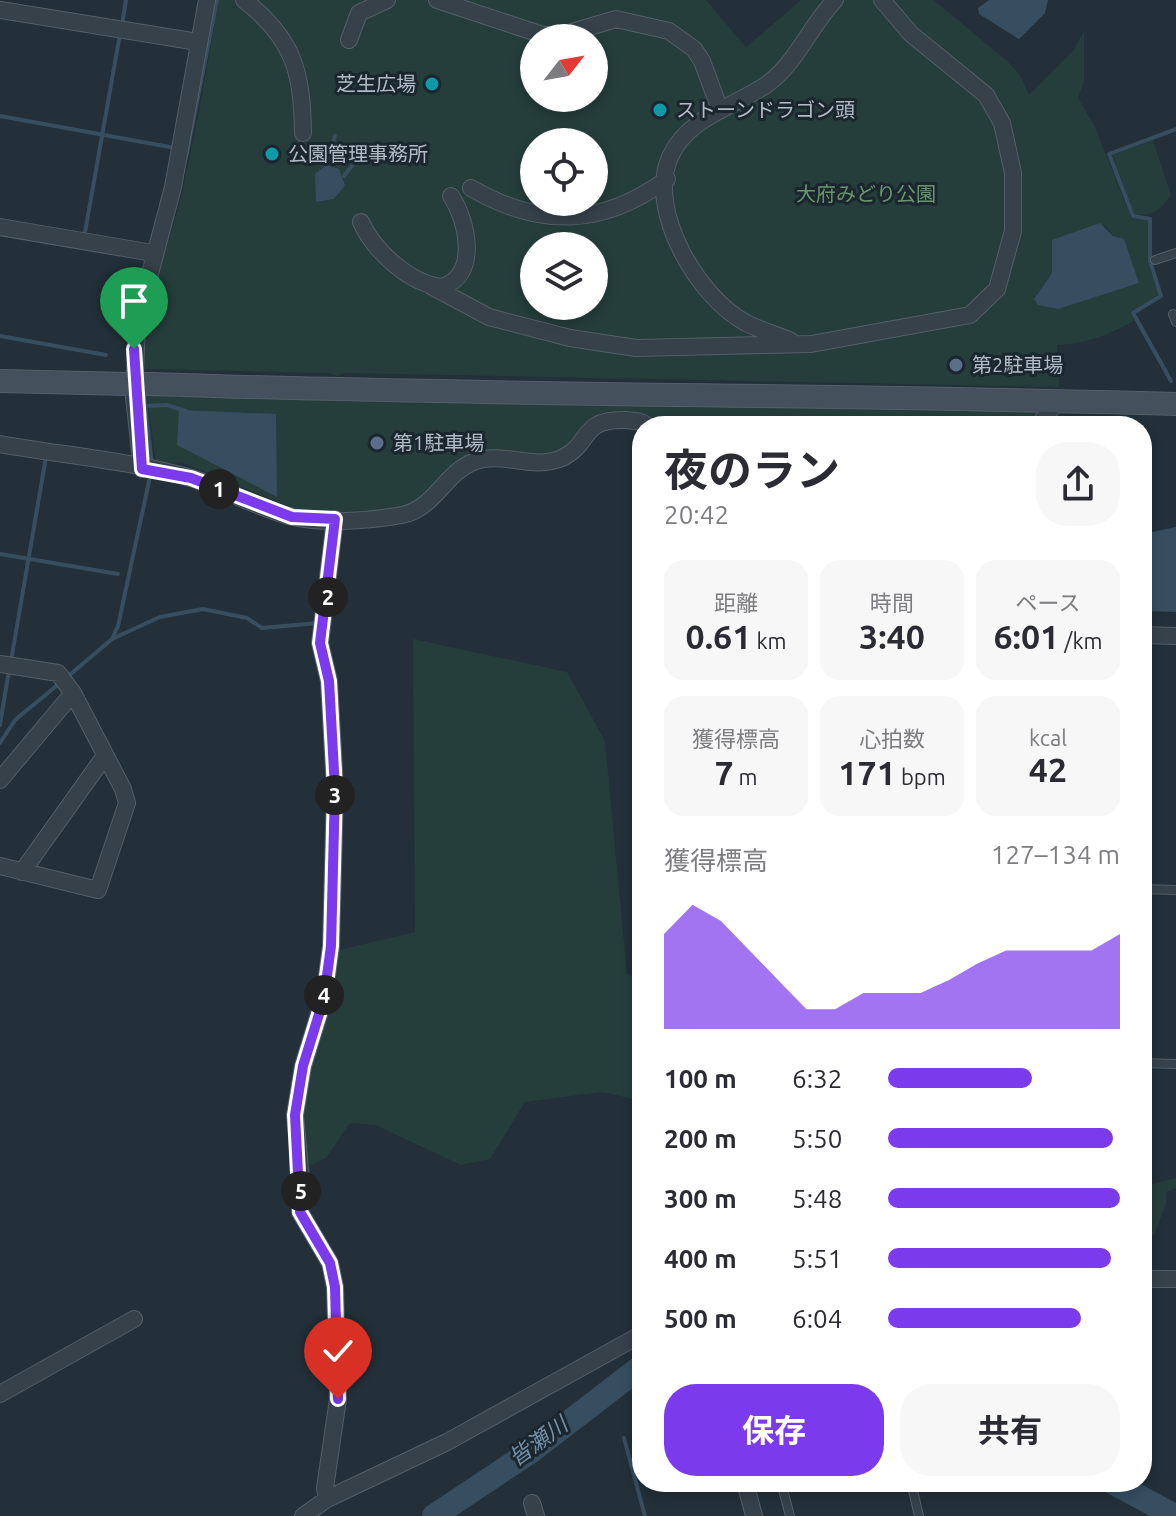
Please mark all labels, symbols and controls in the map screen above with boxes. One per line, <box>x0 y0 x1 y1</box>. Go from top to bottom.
north arrow <box>520 24 608 112</box>
map controls <box>520 24 608 320</box>
place label: 芝生広場 <box>336 72 416 95</box>
marker: 芝生広場 <box>423 75 441 93</box>
place label: ストーンドラゴン頭 <box>676 98 855 121</box>
marker: ストーンドラゴン頭 <box>651 101 669 119</box>
button: locate <box>520 128 608 216</box>
place label: 公園管理事務所 <box>288 142 428 165</box>
marker: 公園管理事務所 <box>263 145 281 163</box>
park label: 大府みどり公園 <box>796 182 936 205</box>
button: layers <box>520 232 608 320</box>
pin <box>100 267 168 349</box>
icon: arrive <box>112 279 156 323</box>
place label: 第2駐車場 <box>972 353 1063 376</box>
marker: 第2駐車場 <box>947 356 965 374</box>
place label: 第1駐車場 <box>393 431 484 454</box>
marker: 第1駐車場 <box>368 434 386 452</box>
button: share <box>1036 442 1120 526</box>
text: 夜のラン <box>664 445 840 494</box>
pin: 1 <box>199 469 239 509</box>
text: 1 <box>213 476 225 501</box>
text: 20:42 <box>664 500 729 529</box>
pin: 2 <box>308 577 348 617</box>
text: 2 <box>322 584 334 609</box>
text: 距離 <box>714 590 758 615</box>
text: 時間 <box>870 590 914 615</box>
text: ペース <box>1016 590 1080 615</box>
text: 0.61 <box>685 617 751 655</box>
text: 3:40 <box>859 617 925 655</box>
text: 6:01 <box>993 617 1059 655</box>
text: km <box>751 628 787 653</box>
text: /km <box>1059 628 1103 653</box>
text: kcal <box>1029 725 1067 750</box>
text: 獲得標高 <box>692 726 780 751</box>
text: 心拍数 <box>859 726 925 751</box>
text: 42 <box>1029 750 1067 788</box>
text: 7 <box>714 753 734 791</box>
text: 171 <box>838 753 896 791</box>
text: m <box>734 764 758 789</box>
text: bpm <box>896 764 946 789</box>
pin: 3 <box>315 775 355 815</box>
text: 3 <box>329 782 341 807</box>
text: 127–134 m <box>991 840 1120 869</box>
text: 獲得標高 <box>664 846 768 875</box>
pin: 4 <box>304 975 344 1015</box>
text: 4 <box>318 982 330 1007</box>
text: 100 m <box>664 1064 737 1093</box>
text: 6:32 <box>792 1064 842 1093</box>
text: 200 m <box>664 1124 737 1153</box>
text: 5:50 <box>792 1124 842 1153</box>
pin: 5 <box>281 1171 321 1211</box>
text: 5 <box>295 1178 307 1203</box>
text: 300 m <box>664 1184 737 1213</box>
text: 5:48 <box>792 1184 842 1213</box>
text: 400 m <box>664 1244 737 1273</box>
text: 5:51 <box>792 1244 842 1273</box>
text: 500 m <box>664 1304 737 1333</box>
text: 6:04 <box>792 1304 842 1333</box>
pin <box>304 1317 372 1399</box>
icon: check <box>316 1329 360 1373</box>
button: 保存 <box>664 1384 884 1476</box>
button: 共有 <box>900 1384 1120 1476</box>
water label: 皆瀬川 <box>504 1410 573 1470</box>

